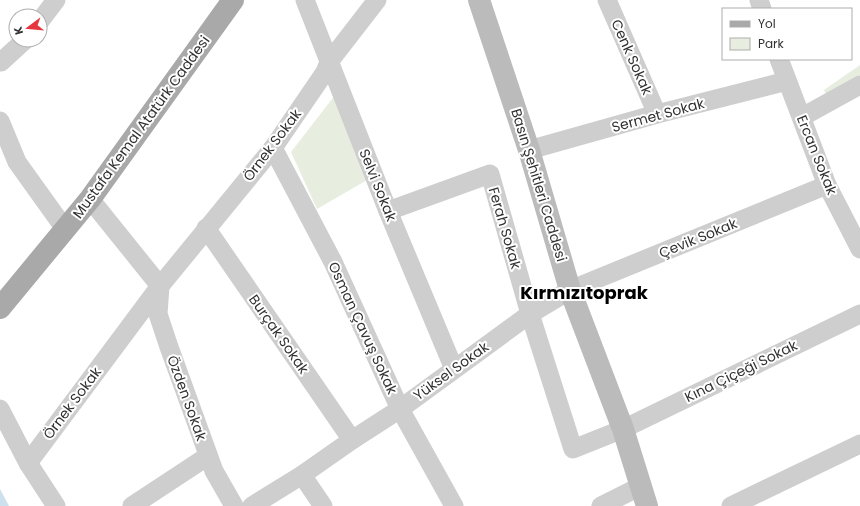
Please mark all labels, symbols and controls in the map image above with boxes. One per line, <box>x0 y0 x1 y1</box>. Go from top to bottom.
north arrow <box>8 8 48 48</box>
legend <box>722 8 852 60</box>
text: Yol <box>758 15 776 32</box>
street label: Cenk Sokak <box>606 16 658 99</box>
text: K <box>10 25 27 37</box>
street label: Mustafa Kemal Atatürk Caddesi <box>68 31 214 223</box>
text: Park <box>758 35 785 52</box>
street label: Sermet Sokak <box>609 93 707 137</box>
street label: Örnek Sokak <box>238 104 306 185</box>
street label: Basın Şehitleri Caddesi <box>506 106 572 264</box>
street label: Ercan Sokak <box>792 112 842 198</box>
street label: Selvi Sokak <box>354 146 402 225</box>
street label: Ferah Sokak <box>484 185 526 272</box>
street label: Çevik Sokak <box>656 213 741 263</box>
street label: Osman Çavuş Sokak <box>323 258 403 398</box>
district label: Kırmızıtoprak <box>520 280 649 305</box>
street label: Burçak Sokak <box>244 290 314 378</box>
street label: Kına Çiçeği Sokak <box>681 335 801 407</box>
street label: Yüksel Sokak <box>409 336 493 405</box>
street label: Özden Sokak <box>162 353 212 444</box>
street label: Örnek Sokak <box>38 362 106 443</box>

